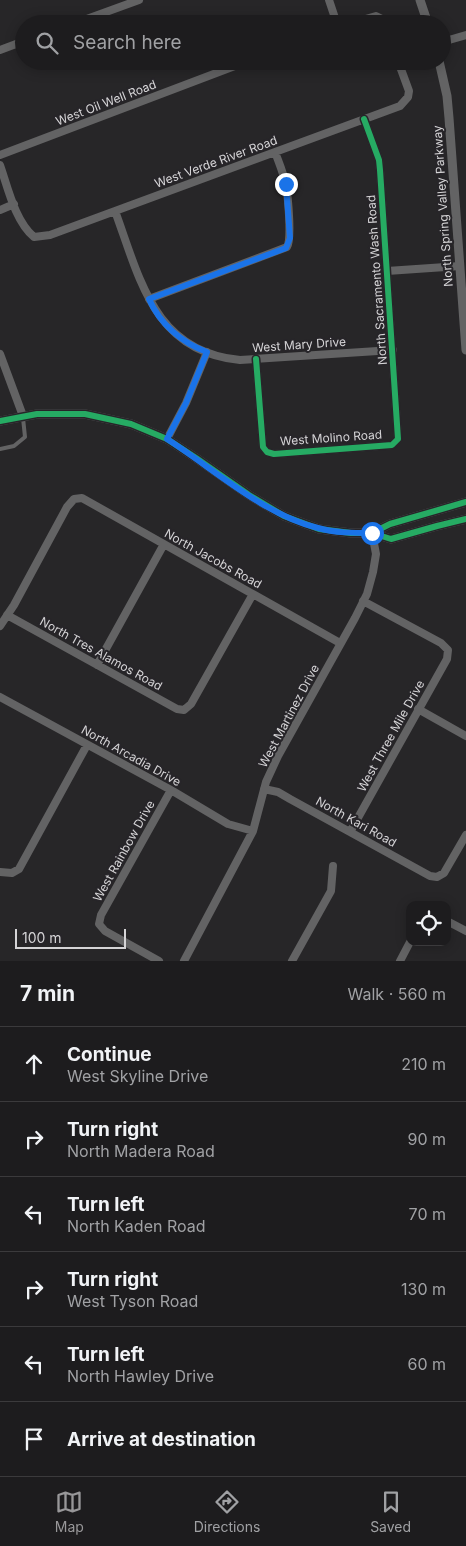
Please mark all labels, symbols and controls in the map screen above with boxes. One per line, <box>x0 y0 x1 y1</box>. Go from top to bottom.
search box <box>15 15 451 70</box>
icon: search <box>33 29 61 57</box>
text: Search here <box>73 31 182 54</box>
street label: West Oil Well Road <box>53 76 158 129</box>
street label: North Spring Valley Parkway <box>429 125 456 287</box>
street label: West Verde River Road <box>152 132 279 191</box>
route end <box>275 173 298 196</box>
street label: North Sacramento Wash Road <box>363 194 390 366</box>
street label: West Mary Drive <box>252 334 346 355</box>
street label: West Molino Road <box>279 426 383 449</box>
route start <box>361 522 384 545</box>
street label: North Jacobs Road <box>162 526 265 592</box>
street label: North Tres Alamos Road <box>37 614 165 694</box>
street label: West Martinez Drive <box>255 662 322 770</box>
street label: West Three Mile Drive <box>354 677 427 794</box>
street label: North Arcadia Drive <box>79 722 184 789</box>
street label: North Kari Road <box>313 793 399 850</box>
street label: West Rainbow Drive <box>89 797 158 904</box>
map controls <box>406 901 451 946</box>
button: locate <box>406 901 451 946</box>
scale bar <box>15 926 126 949</box>
text: 100 m <box>22 929 62 946</box>
text: 7 min <box>20 981 75 1006</box>
text: Walk · 560 m <box>348 984 446 1004</box>
text: Continue <box>67 1043 152 1066</box>
icon: ahead <box>20 1050 48 1078</box>
text: 210 m <box>401 1054 446 1074</box>
text: West Skyline Drive <box>67 1066 208 1086</box>
text: Turn right <box>67 1118 158 1141</box>
icon: right <box>20 1125 48 1153</box>
text: 90 m <box>407 1129 446 1149</box>
text: North Madera Road <box>67 1141 215 1161</box>
text: Turn left <box>67 1193 145 1216</box>
icon: left <box>20 1200 48 1228</box>
text: 70 m <box>409 1204 446 1224</box>
text: North Kaden Road <box>67 1216 206 1236</box>
text: Turn right <box>67 1268 158 1291</box>
icon: right <box>20 1275 48 1303</box>
text: 130 m <box>401 1279 446 1299</box>
text: West Tyson Road <box>67 1291 198 1311</box>
text: Turn left <box>67 1343 145 1366</box>
icon: left <box>20 1350 48 1378</box>
text: 60 m <box>407 1354 446 1374</box>
text: North Hawley Drive <box>67 1366 214 1386</box>
icon: arrive <box>20 1425 48 1453</box>
text: Arrive at destination <box>67 1428 256 1451</box>
tab: Map <box>55 1488 84 1535</box>
tab: Directions <box>194 1488 260 1535</box>
tab: Saved <box>370 1488 411 1535</box>

